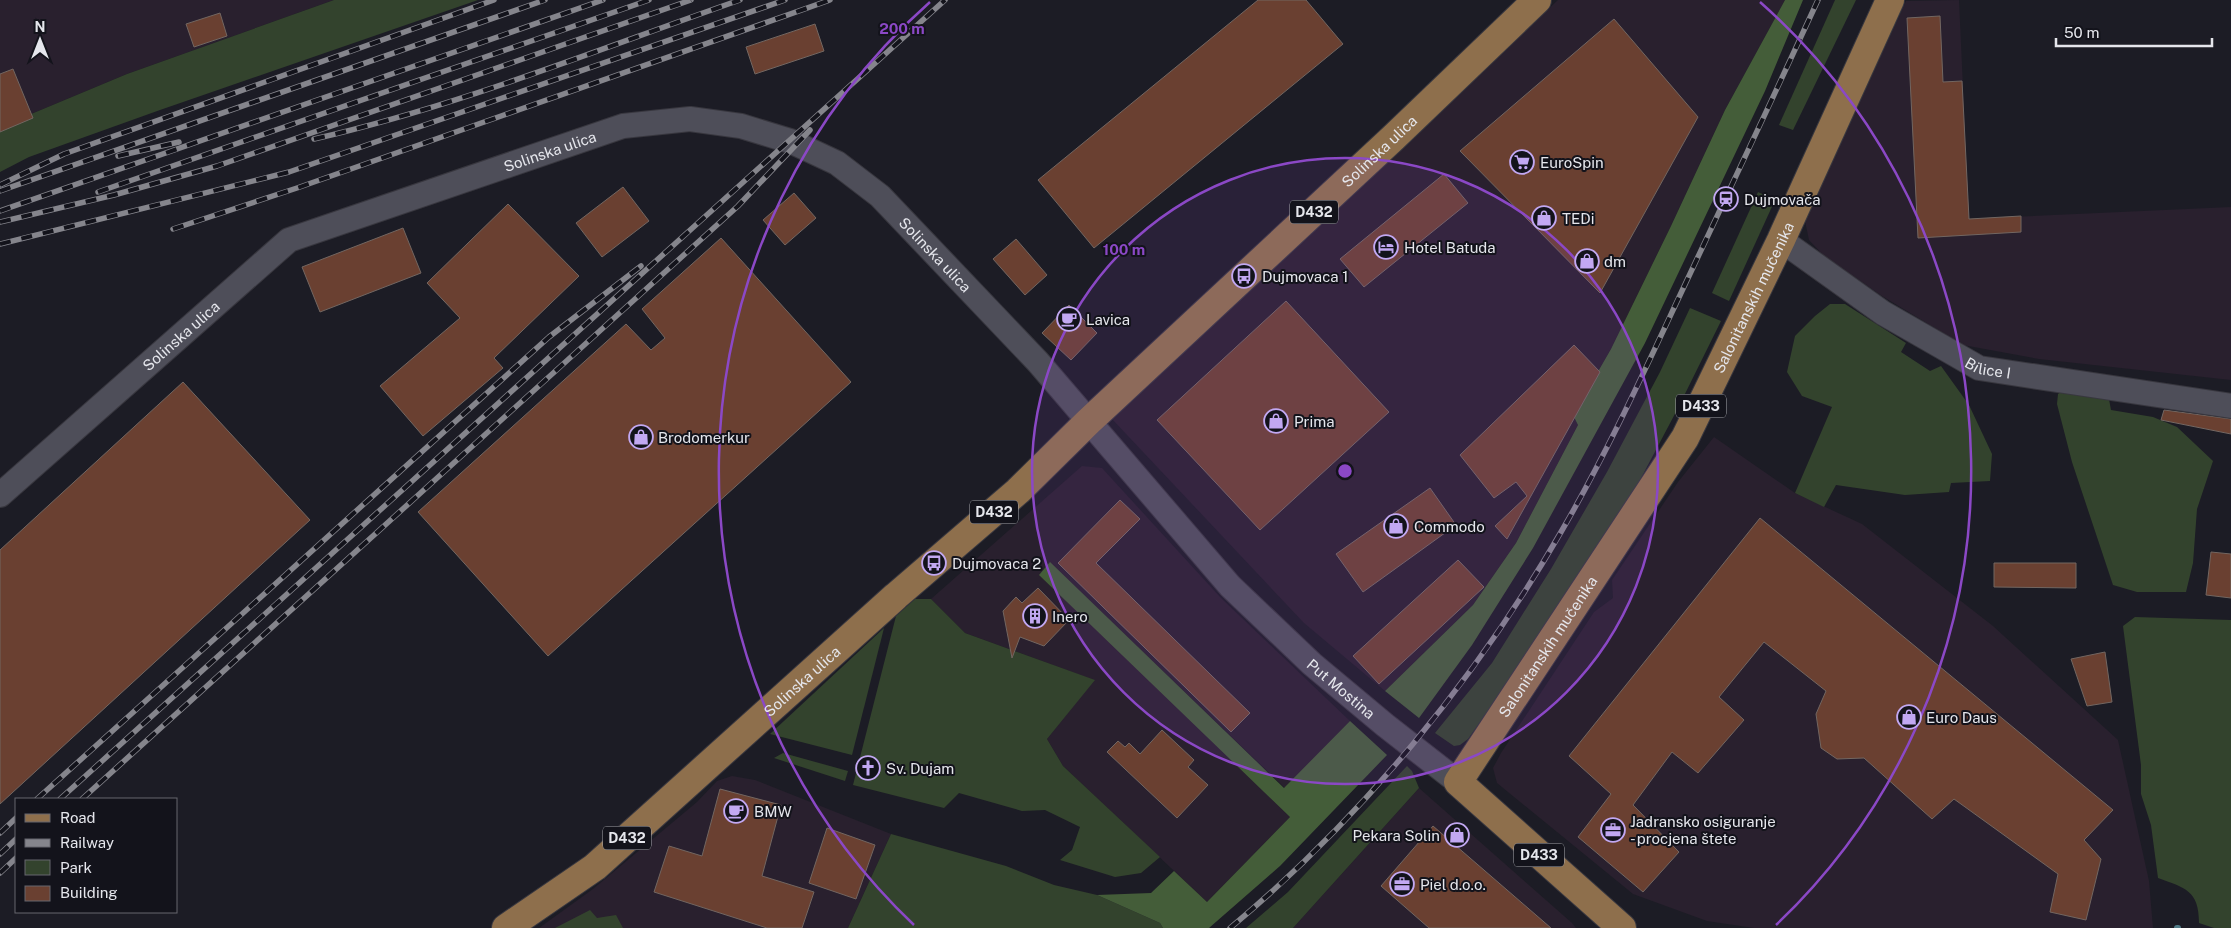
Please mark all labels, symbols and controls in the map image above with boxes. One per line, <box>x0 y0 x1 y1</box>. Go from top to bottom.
north arrow <box>15 15 65 65</box>
scale bar <box>2056 15 2212 47</box>
text: N <box>35 19 45 35</box>
text: 200 m <box>879 20 925 37</box>
text: 50 m <box>2064 24 2099 41</box>
street label: Solinska ulica <box>1338 112 1420 190</box>
street label: Solinska ulica <box>501 127 598 175</box>
supermarket icon: EuroSpin <box>1509 149 1535 175</box>
place label: EuroSpin <box>1540 154 1604 171</box>
station icon: Dujmovača <box>1713 186 1739 212</box>
place label: Dujmovača <box>1744 191 1820 208</box>
road number: D432 <box>1290 200 1338 223</box>
shop icon: TEDi <box>1531 205 1557 231</box>
place label: TEDi <box>1562 210 1594 227</box>
street label: Solinska ulica <box>896 213 975 295</box>
street label: Salonitanskih mučenika <box>1709 219 1797 376</box>
hotel icon: Hotel Batuda <box>1373 234 1399 260</box>
place label: Hotel Batuda <box>1404 239 1496 256</box>
text: 100 m <box>1103 241 1145 258</box>
shop icon: dm <box>1574 248 1600 274</box>
place label: dm <box>1604 253 1626 270</box>
bus stop icon: Dujmovaca 1 <box>1231 263 1257 289</box>
place label: Dujmovaca 1 <box>1262 268 1348 285</box>
street label: Solinska ulica <box>139 297 223 374</box>
cafe icon: Lavica <box>1056 306 1082 332</box>
place label: Lavica <box>1086 311 1130 328</box>
street label: Bilice I <box>1962 354 2012 381</box>
road number: D433 <box>1676 394 1726 418</box>
shop icon: Prima <box>1263 408 1289 434</box>
place label: Prima <box>1294 413 1334 430</box>
shop icon: Brodomerkur <box>628 424 654 450</box>
place label: Brodomerkur <box>658 429 750 446</box>
centre of rings <box>1336 462 1354 480</box>
road number: D432 <box>970 501 1018 524</box>
shop icon: Commodo <box>1383 513 1409 539</box>
place label: Commodo <box>1414 518 1485 535</box>
bus stop icon: Dujmovaca 2 <box>921 550 947 576</box>
place label: Dujmovaca 2 <box>952 555 1041 572</box>
street label: Salonitanskih mučenika <box>1495 573 1600 720</box>
building icon: Inero <box>1022 603 1048 629</box>
place label: Inero <box>1052 608 1088 625</box>
street label: Solinska ulica <box>760 642 843 720</box>
street label: Put Mostina <box>1304 655 1379 722</box>
shop icon: Euro Daus <box>1896 704 1922 730</box>
place label: Euro Daus <box>1926 709 1997 726</box>
church icon: Sv. Dujam <box>855 755 881 781</box>
place label: Sv. Dujam <box>886 760 954 777</box>
legend <box>15 798 178 913</box>
cafe icon: BMW <box>723 798 749 824</box>
place label: BMW <box>754 803 792 820</box>
text: Road <box>60 809 96 826</box>
place label: Jadransko osiguranje - procjena štete <box>1630 813 1776 847</box>
office icon: Jadransko osiguranje - procjena štete <box>1600 817 1626 843</box>
shop icon: Pekara Solin <box>1444 822 1470 848</box>
road number: D432 <box>603 826 651 850</box>
place label: Pekara Solin <box>1353 827 1440 844</box>
text: Railway <box>60 834 114 851</box>
road number: D433 <box>1514 844 1564 866</box>
text: Park <box>60 859 92 876</box>
office icon: Piel d.o.o. <box>1389 871 1415 897</box>
place label: Piel d.o.o. <box>1420 876 1486 893</box>
text: Building <box>60 884 118 901</box>

